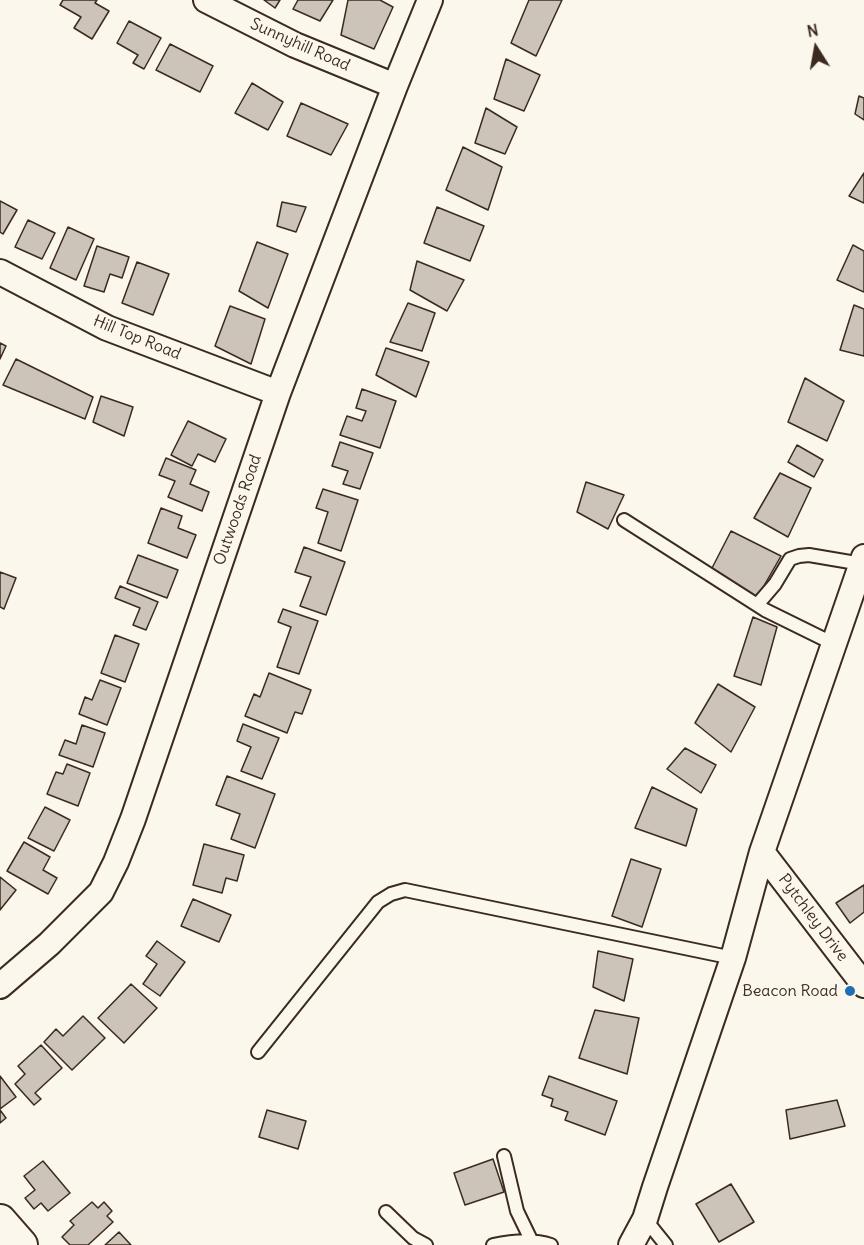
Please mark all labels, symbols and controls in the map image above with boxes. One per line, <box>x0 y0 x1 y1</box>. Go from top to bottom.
street label: Sunnyhill Road <box>247 14 353 76</box>
north arrow <box>786 18 846 78</box>
text: N <box>805 19 820 41</box>
street label: Hill Top Road <box>90 312 184 364</box>
street label: Outwoods Road <box>210 452 266 568</box>
street label: Pytchley Drive <box>774 871 852 965</box>
place label: Beacon Road <box>742 981 838 1001</box>
marker: Beacon Road <box>843 984 857 998</box>

